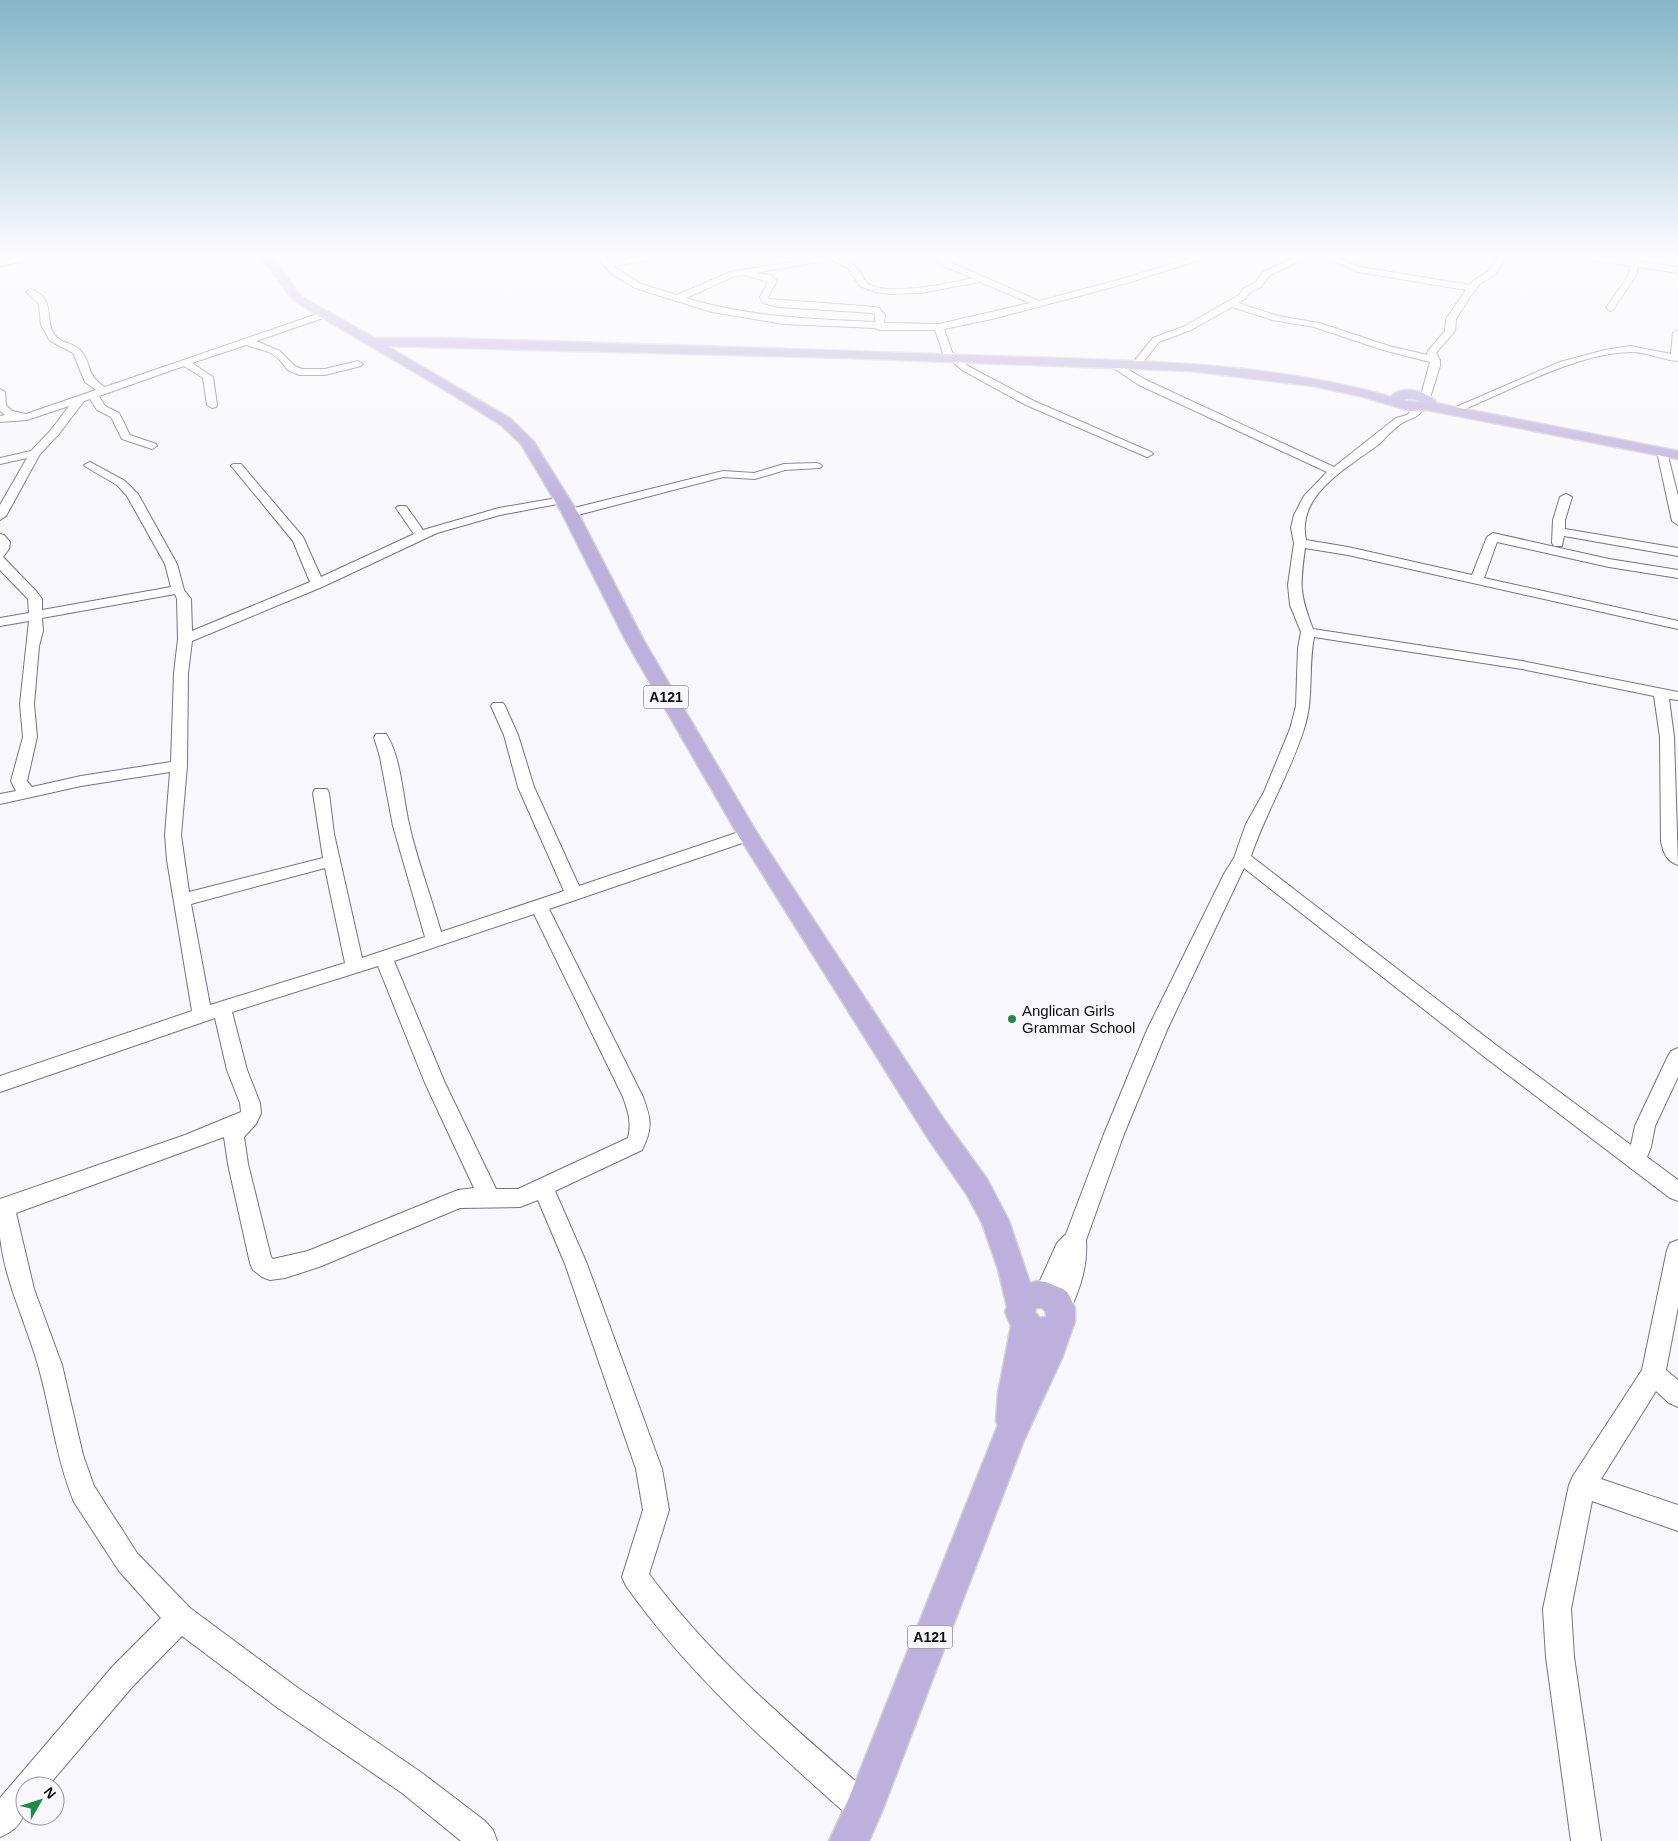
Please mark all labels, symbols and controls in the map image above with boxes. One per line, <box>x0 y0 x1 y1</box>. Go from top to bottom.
road number: A121 <box>644 686 688 709</box>
place label: Anglican Girls Grammar School <box>1022 1002 1135 1036</box>
marker: Anglican Girls Grammar School <box>1006 1013 1018 1025</box>
road number: A121 <box>908 1625 952 1648</box>
north arrow <box>15 1776 65 1826</box>
text: N <box>41 1784 60 1802</box>

